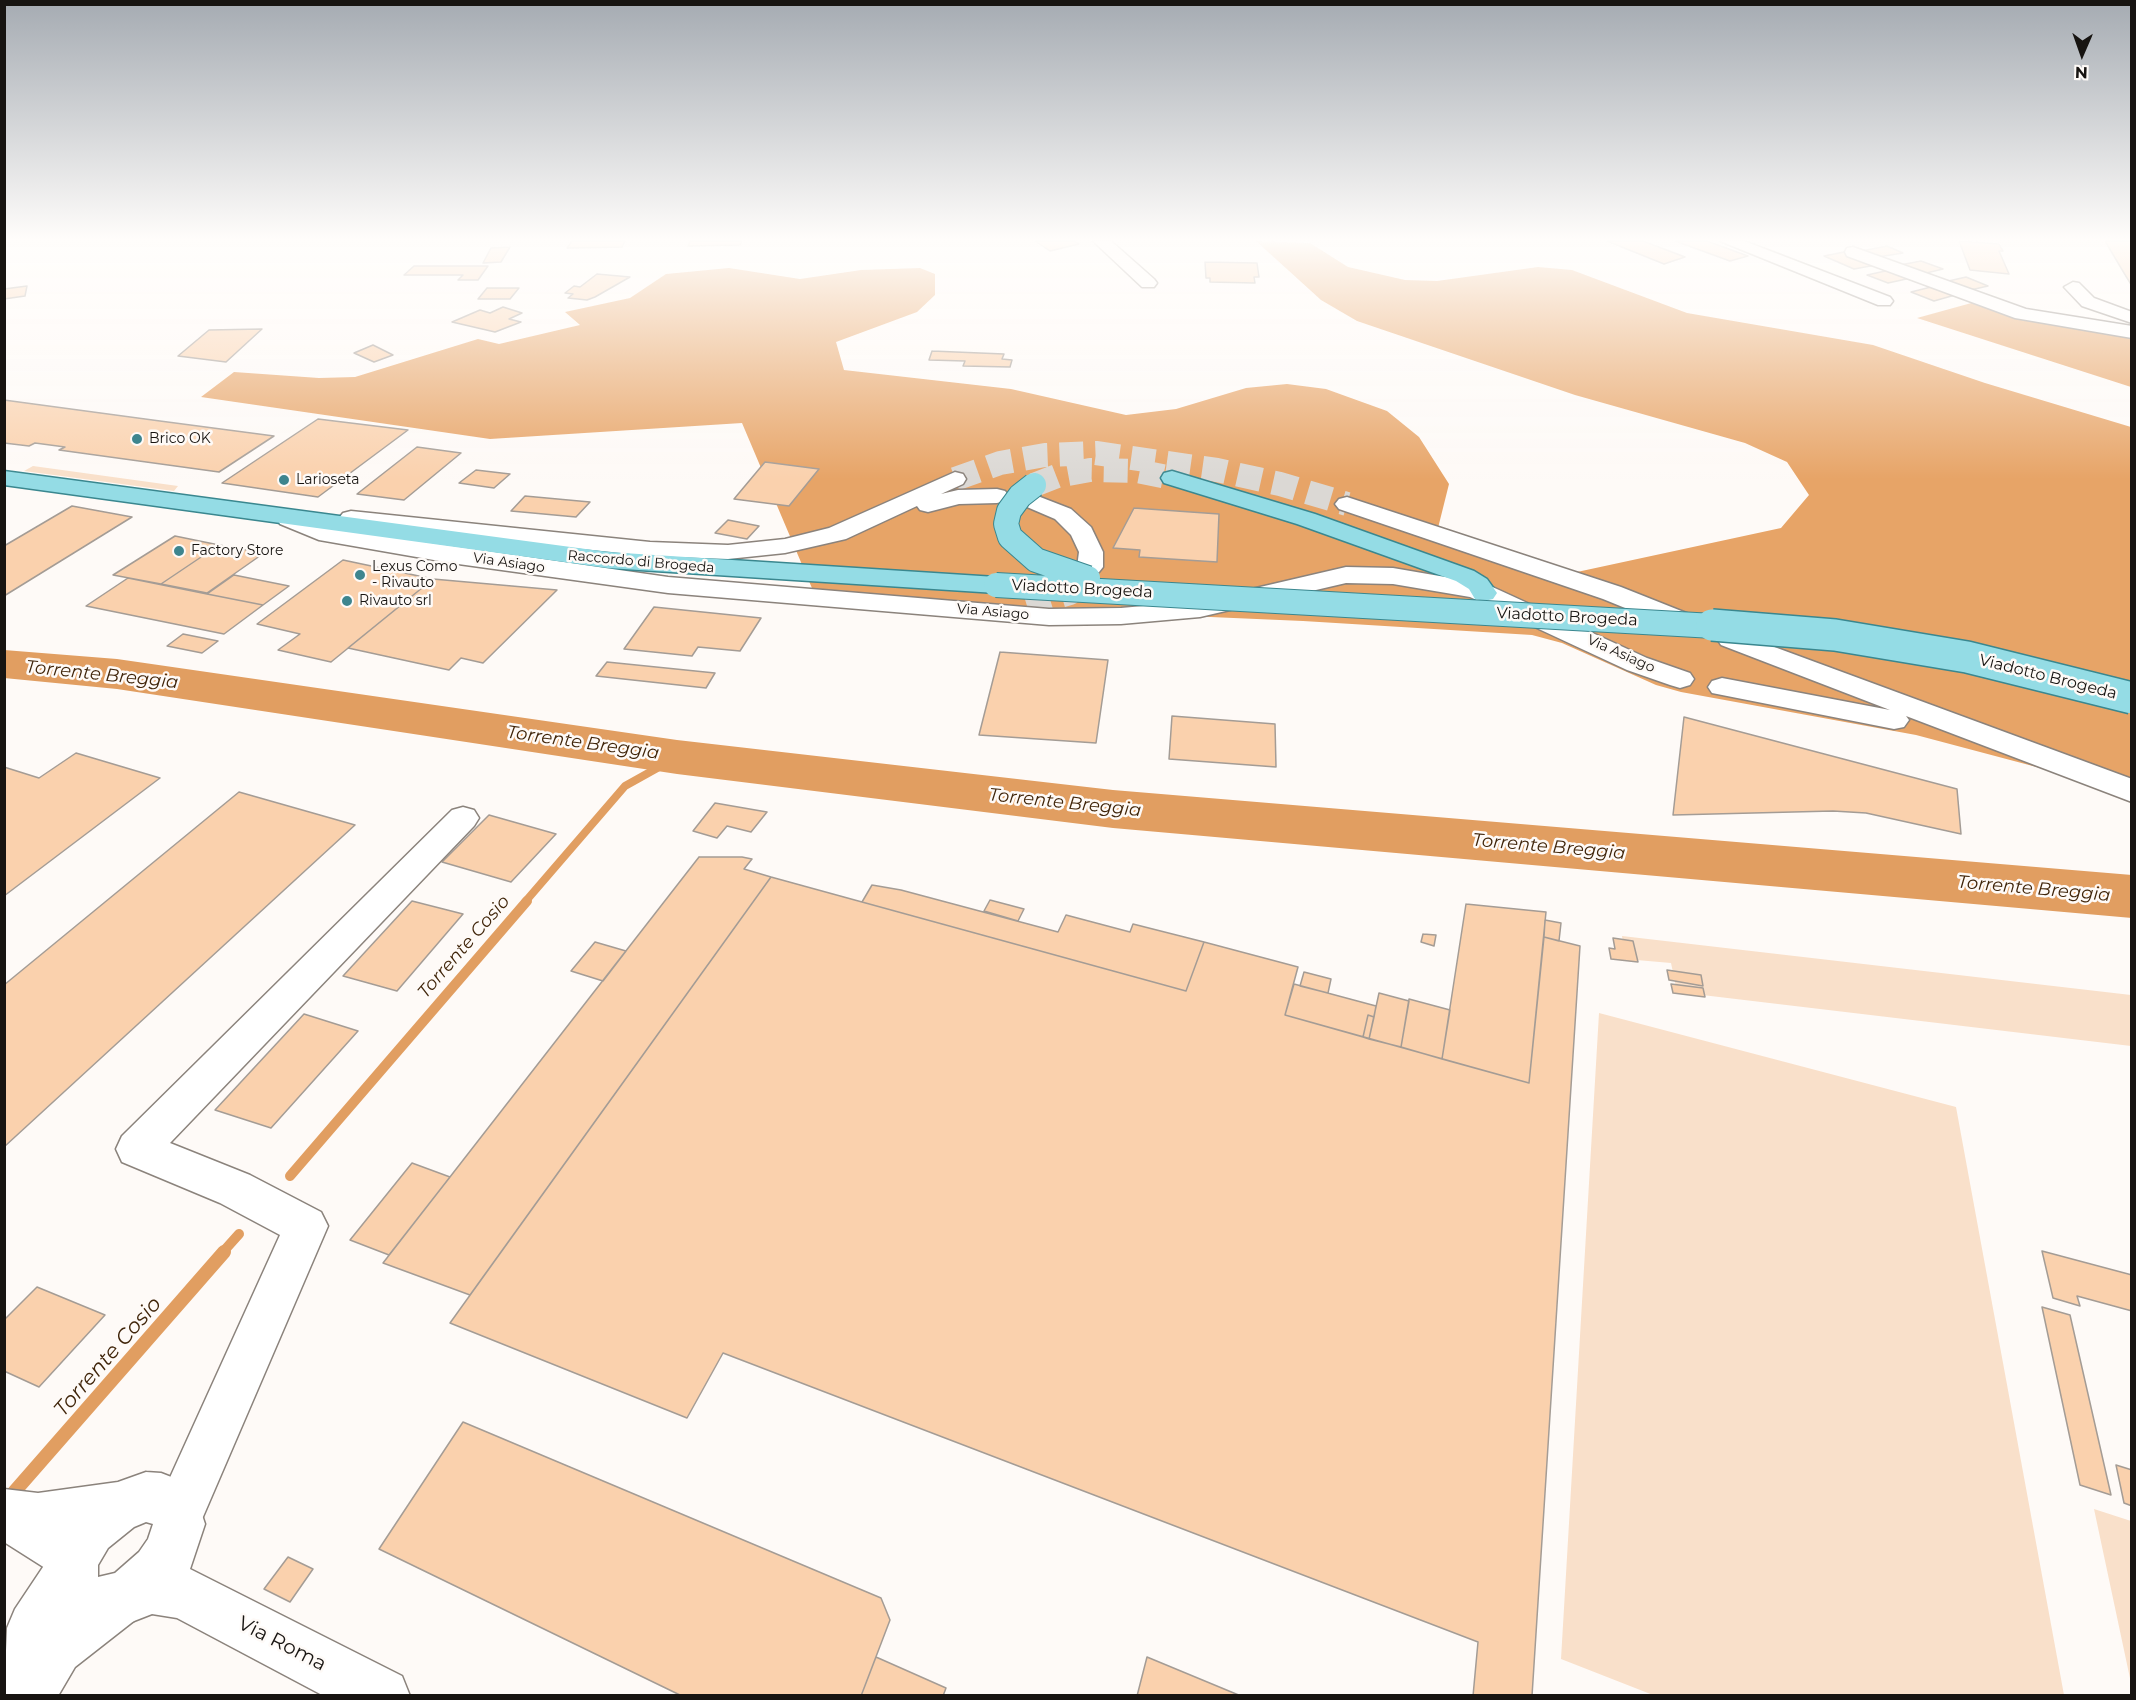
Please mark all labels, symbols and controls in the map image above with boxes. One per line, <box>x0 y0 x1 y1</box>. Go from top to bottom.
north arrow <box>2052 24 2112 84</box>
text: N <box>2075 63 2088 82</box>
place label: Brico OK <box>149 431 211 447</box>
marker: Brico OK <box>130 432 144 446</box>
place label: Larioseta <box>296 472 360 488</box>
marker: Larioseta <box>277 473 291 487</box>
place label: Factory Store <box>191 543 283 559</box>
marker: Factory Store <box>172 544 186 558</box>
street label: Raccordo di Brogeda <box>567 547 715 577</box>
street label: Via Asiago <box>472 550 546 576</box>
place label: Lexus Como - Rivauto <box>372 559 458 592</box>
marker: Lexus Como - Rivauto <box>353 568 367 582</box>
street label: Viadotto Brogeda <box>1011 576 1153 602</box>
place label: Rivauto srl <box>359 593 432 609</box>
marker: Rivauto srl <box>340 594 354 608</box>
street label: Via Asiago <box>956 600 1030 624</box>
street label: Viadotto Brogeda <box>1496 604 1638 630</box>
street label: Via Asiago <box>1585 632 1657 676</box>
street label: Viadotto Brogeda <box>1977 651 2119 703</box>
water label: Torrente Breggia <box>25 656 179 694</box>
water label: Torrente Breggia <box>506 722 660 764</box>
water label: Torrente Breggia <box>988 784 1142 822</box>
water label: Torrente Breggia <box>1472 830 1626 864</box>
water label: Torrente Breggia <box>1957 872 2111 906</box>
water label: Torrente Cosio <box>414 891 514 1003</box>
water label: Torrente Cosio <box>49 1292 167 1422</box>
street label: Via Roma <box>234 1612 330 1676</box>

